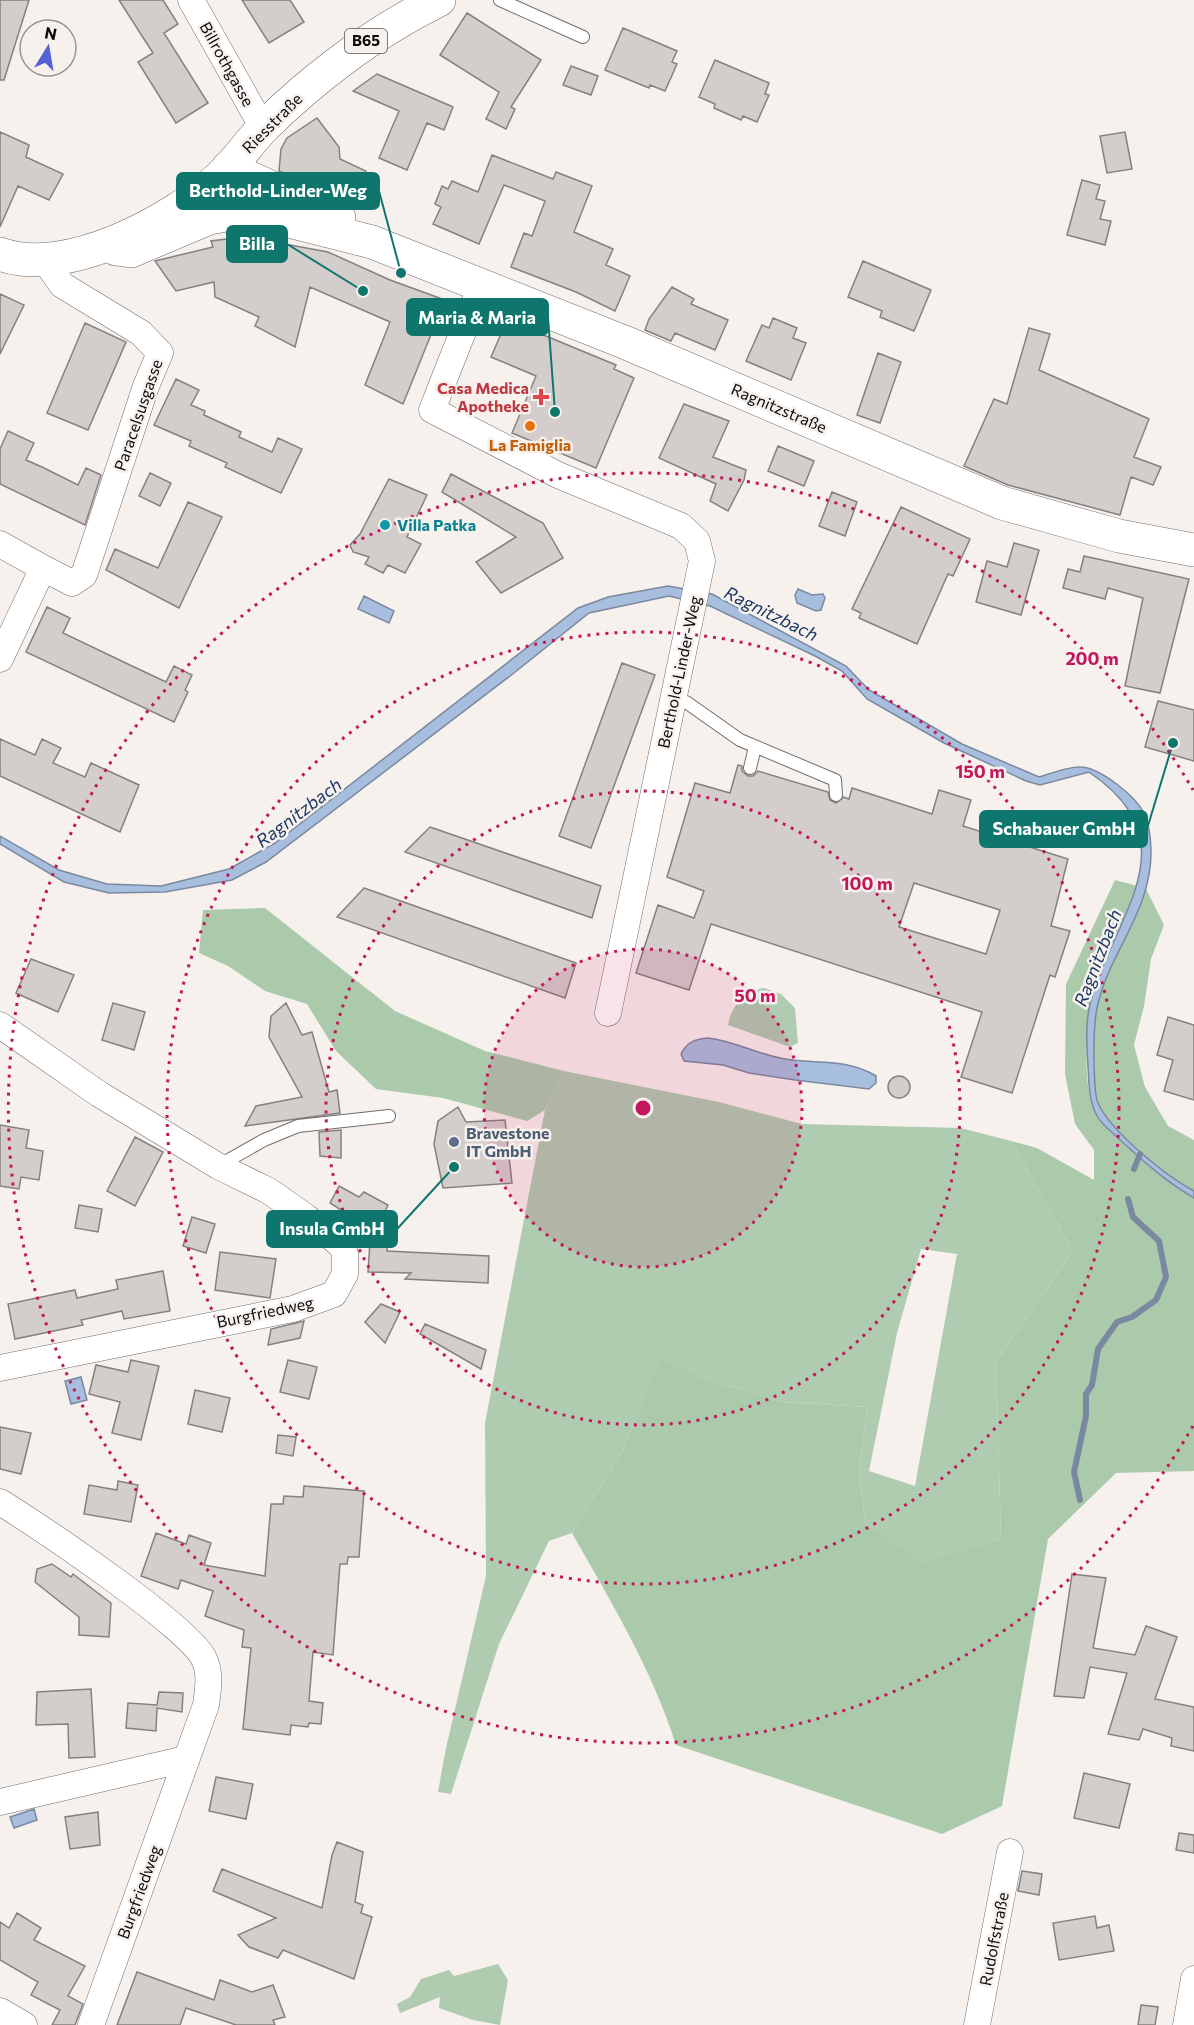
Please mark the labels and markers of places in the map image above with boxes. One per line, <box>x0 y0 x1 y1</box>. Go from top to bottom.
callout: Berthold-Linder-Weg <box>177 173 379 209</box>
callout: Billa <box>227 226 287 262</box>
callout: Maria & Maria <box>407 299 548 335</box>
place label: Casa Medica Apotheke <box>437 378 529 415</box>
marker: Casa Medica Apotheke <box>534 390 548 404</box>
marker: La Famiglia <box>523 419 537 433</box>
place label: La Famiglia <box>489 435 571 454</box>
place label: Villa Patka <box>397 515 476 534</box>
marker: Villa Patka <box>378 518 392 532</box>
callout: Schabauer GmbH <box>980 811 1147 847</box>
centre of rings <box>633 1098 653 1118</box>
place label: Bravestone IT GmbH <box>466 1123 549 1160</box>
marker: Bravestone IT GmbH <box>447 1135 461 1149</box>
callout: Insula GmbH <box>267 1211 397 1247</box>

